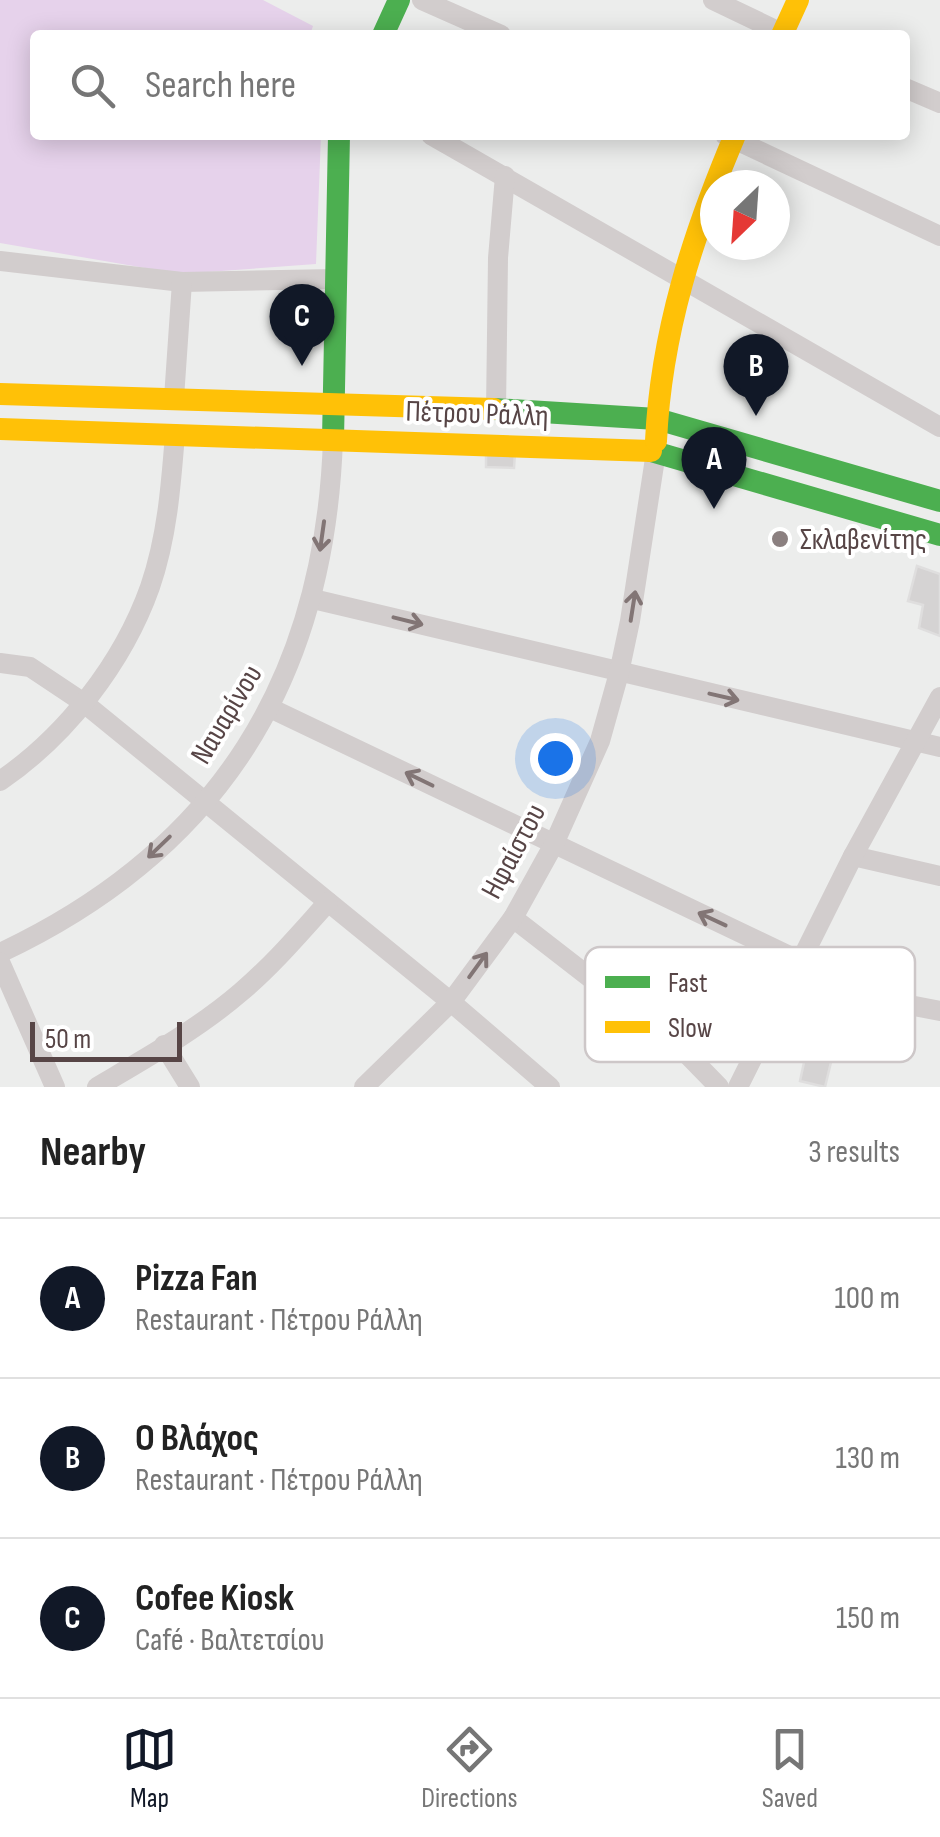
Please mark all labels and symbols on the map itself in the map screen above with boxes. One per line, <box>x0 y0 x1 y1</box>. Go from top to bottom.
north arrow <box>700 170 790 260</box>
pin: C <box>270 284 334 366</box>
pin: B <box>724 334 788 416</box>
street label: Πέτρου Ράλλη <box>405 394 549 434</box>
pin: A <box>682 426 746 509</box>
one-way arrow <box>312 519 330 551</box>
place label: Σκλαβενίτης <box>800 522 927 558</box>
marker: Σκλαβενίτης <box>769 528 791 550</box>
one-way arrow <box>624 590 642 622</box>
one-way arrow <box>392 613 423 632</box>
street label: Ναυαρίνου <box>183 658 270 771</box>
one-way arrow <box>707 689 739 707</box>
your location <box>530 733 581 784</box>
one-way arrow <box>404 769 434 788</box>
street label: Ηφαίστου <box>474 798 554 905</box>
one-way arrow <box>148 835 172 859</box>
one-way arrow <box>698 908 728 927</box>
legend <box>585 947 915 1062</box>
one-way arrow <box>468 952 489 979</box>
text: Fast <box>668 967 707 1000</box>
text: Slow <box>668 1012 713 1045</box>
scale bar <box>30 1017 182 1062</box>

